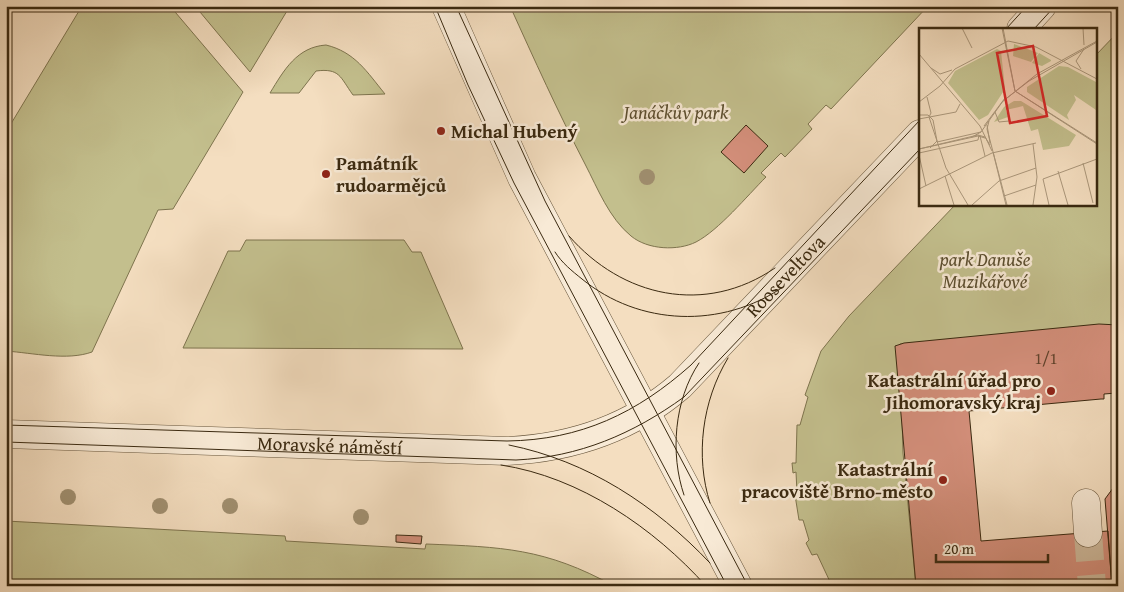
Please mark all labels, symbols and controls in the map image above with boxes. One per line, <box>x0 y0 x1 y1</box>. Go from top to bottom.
inset map <box>919 28 1096 205</box>
park label: Janáčkův park <box>621 98 729 126</box>
place label: Michal Hubený <box>451 117 578 145</box>
marker: Michal Hubený <box>435 125 447 137</box>
place label: Památník rudoarmějců <box>336 149 446 199</box>
marker: Památník rudoarmějců <box>320 168 332 180</box>
street label: Rooseveltova <box>739 228 831 323</box>
park label: park Danuše Muzikářové <box>939 245 1031 295</box>
house number: 1/1 <box>1035 346 1057 370</box>
place label: Katastrální úřad pro Jihomoravský kraj <box>867 366 1041 416</box>
marker: Katastrální úřad pro Jihomoravský kraj <box>1045 385 1057 397</box>
street label: Moravské náměstí <box>257 429 403 461</box>
place label: Katastrální pracoviště Brno-město <box>741 455 934 505</box>
marker: Katastrální pracoviště Brno-město <box>937 474 949 486</box>
scale bar <box>936 532 1049 564</box>
text: 20 m <box>944 538 975 559</box>

